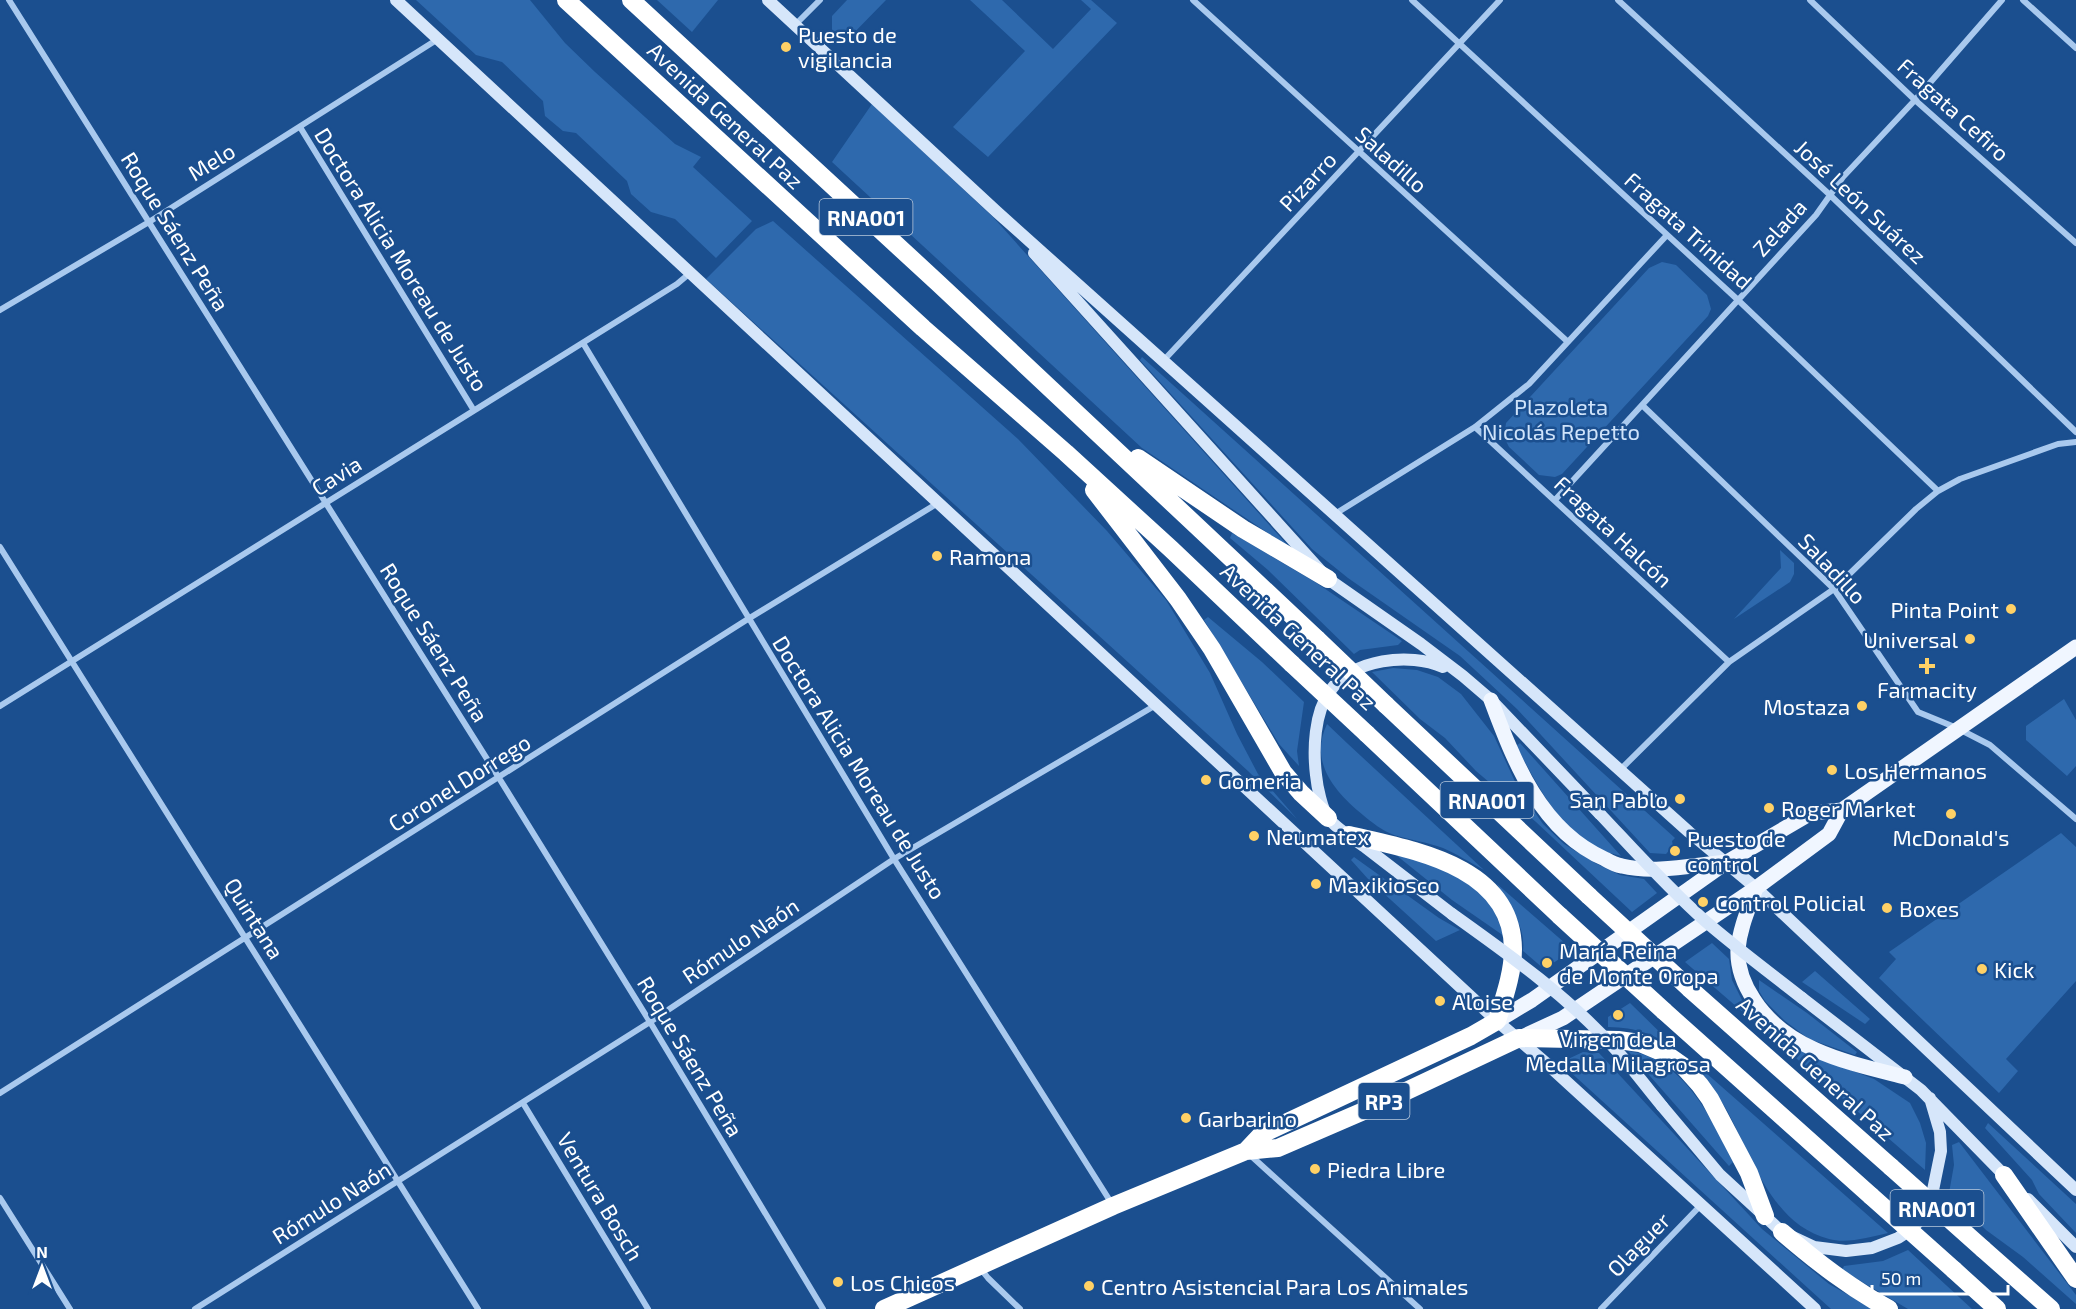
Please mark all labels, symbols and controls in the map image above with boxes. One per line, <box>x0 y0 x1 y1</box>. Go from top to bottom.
place label: Puesto de vigilancia <box>798 21 897 72</box>
street label: Avenida General Paz <box>643 36 809 194</box>
marker: Puesto de vigilancia <box>779 40 793 54</box>
street label: Fragata Cefiro <box>1893 52 2015 166</box>
street label: Saladillo <box>1351 120 1433 198</box>
street label: Doctora Alicia Moreau de Justo <box>310 123 494 395</box>
street label: José León Suárez <box>1790 134 1932 268</box>
street label: Melo <box>183 137 239 185</box>
street label: Pizarro <box>1273 146 1341 216</box>
street label: Roque Sáenz Peña <box>117 147 235 315</box>
street label: Fragata Trinidad <box>1620 166 1758 294</box>
street label: Zelada <box>1747 193 1811 261</box>
road number: RNA001 <box>820 199 912 235</box>
park label: Plazoleta Nicolás Repetto <box>1482 393 1640 444</box>
street label: Cavia <box>306 450 366 500</box>
street label: Fragata Halcón <box>1550 470 1678 592</box>
street label: Saladillo <box>1794 527 1872 609</box>
place label: Ramona <box>949 543 1031 569</box>
marker: Ramona <box>930 549 944 563</box>
street label: Avenida General Paz <box>1216 557 1382 715</box>
street label: Roque Sáenz Peña <box>376 558 494 726</box>
place label: Pinta Point <box>1890 596 1999 622</box>
marker: Pinta Point <box>2004 602 2018 616</box>
place label: Universal <box>1863 626 1958 652</box>
street label: Doctora Alicia Moreau de Justo <box>768 631 952 903</box>
marker: Universal <box>1963 632 1977 646</box>
marker: Farmacity <box>1920 659 1934 673</box>
place label: Farmacity <box>1877 676 1977 702</box>
place label: Mostaza <box>1763 693 1850 719</box>
marker: Mostaza <box>1855 699 1869 713</box>
street label: Coronel Dorrego <box>383 728 535 836</box>
place label: Los Hermanos <box>1844 757 1987 783</box>
marker: Los Hermanos <box>1825 763 1839 777</box>
place label: Gomeria <box>1218 767 1302 793</box>
marker: Gomeria <box>1199 773 1213 787</box>
road number: RNA001 <box>1440 782 1534 818</box>
place label: San Pablo <box>1569 786 1668 812</box>
marker: San Pablo <box>1673 792 1687 806</box>
place label: Roger Market <box>1781 795 1916 821</box>
marker: Roger Market <box>1762 801 1776 815</box>
marker: McDonald's <box>1944 807 1958 821</box>
place label: Neumatex <box>1266 823 1369 849</box>
place label: McDonald's <box>1893 824 2009 850</box>
place label: Puesto de control <box>1687 825 1786 876</box>
marker: Neumatex <box>1247 829 1261 843</box>
marker: Puesto de control <box>1668 844 1682 858</box>
place label: Maxikiosco <box>1328 871 1440 897</box>
street label: Quintana <box>219 873 290 964</box>
marker: Maxikiosco <box>1309 877 1323 891</box>
place label: Control Policial <box>1715 889 1866 915</box>
street label: Rómulo Naón <box>677 892 803 988</box>
marker: Control Policial <box>1696 895 1710 909</box>
place label: Boxes <box>1899 895 1959 921</box>
marker: Boxes <box>1880 901 1894 915</box>
place label: María Reina de Monte Oropa <box>1559 937 1719 988</box>
marker: María Reina de Monte Oropa <box>1540 956 1554 970</box>
place label: Kick <box>1994 956 2034 982</box>
marker: Kick <box>1975 962 1989 976</box>
street label: Roque Sáenz Peña <box>633 971 749 1141</box>
place label: Aloise <box>1452 988 1513 1014</box>
street label: Avenida General Paz <box>1732 991 1900 1145</box>
marker: Aloise <box>1433 994 1447 1008</box>
marker: Virgen de la Medalla Milagrosa <box>1611 1008 1625 1022</box>
place label: Virgen de la Medalla Milagrosa <box>1525 1025 1711 1076</box>
road number: RP3 <box>1358 1083 1410 1119</box>
place label: Garbarino <box>1198 1105 1297 1131</box>
marker: Garbarino <box>1179 1111 1193 1125</box>
street label: Ventura Bosch <box>553 1127 649 1265</box>
street label: Rómulo Naón <box>267 1155 395 1249</box>
place label: Piedra Libre <box>1327 1156 1445 1182</box>
marker: Piedra Libre <box>1308 1162 1322 1176</box>
road number: RNA001 <box>1890 1190 1984 1226</box>
street label: Olaguer <box>1601 1207 1675 1281</box>
north arrow <box>12 1237 72 1297</box>
text: N <box>36 1242 48 1261</box>
scale bar <box>1872 1258 2008 1296</box>
text: 50 m <box>1881 1267 1921 1289</box>
place label: Los Chicos <box>850 1269 955 1295</box>
place label: Centro Asistencial Para Los Animales <box>1101 1273 1468 1299</box>
marker: Los Chicos <box>831 1275 845 1289</box>
marker: Centro Asistencial Para Los Animales <box>1082 1279 1096 1293</box>

